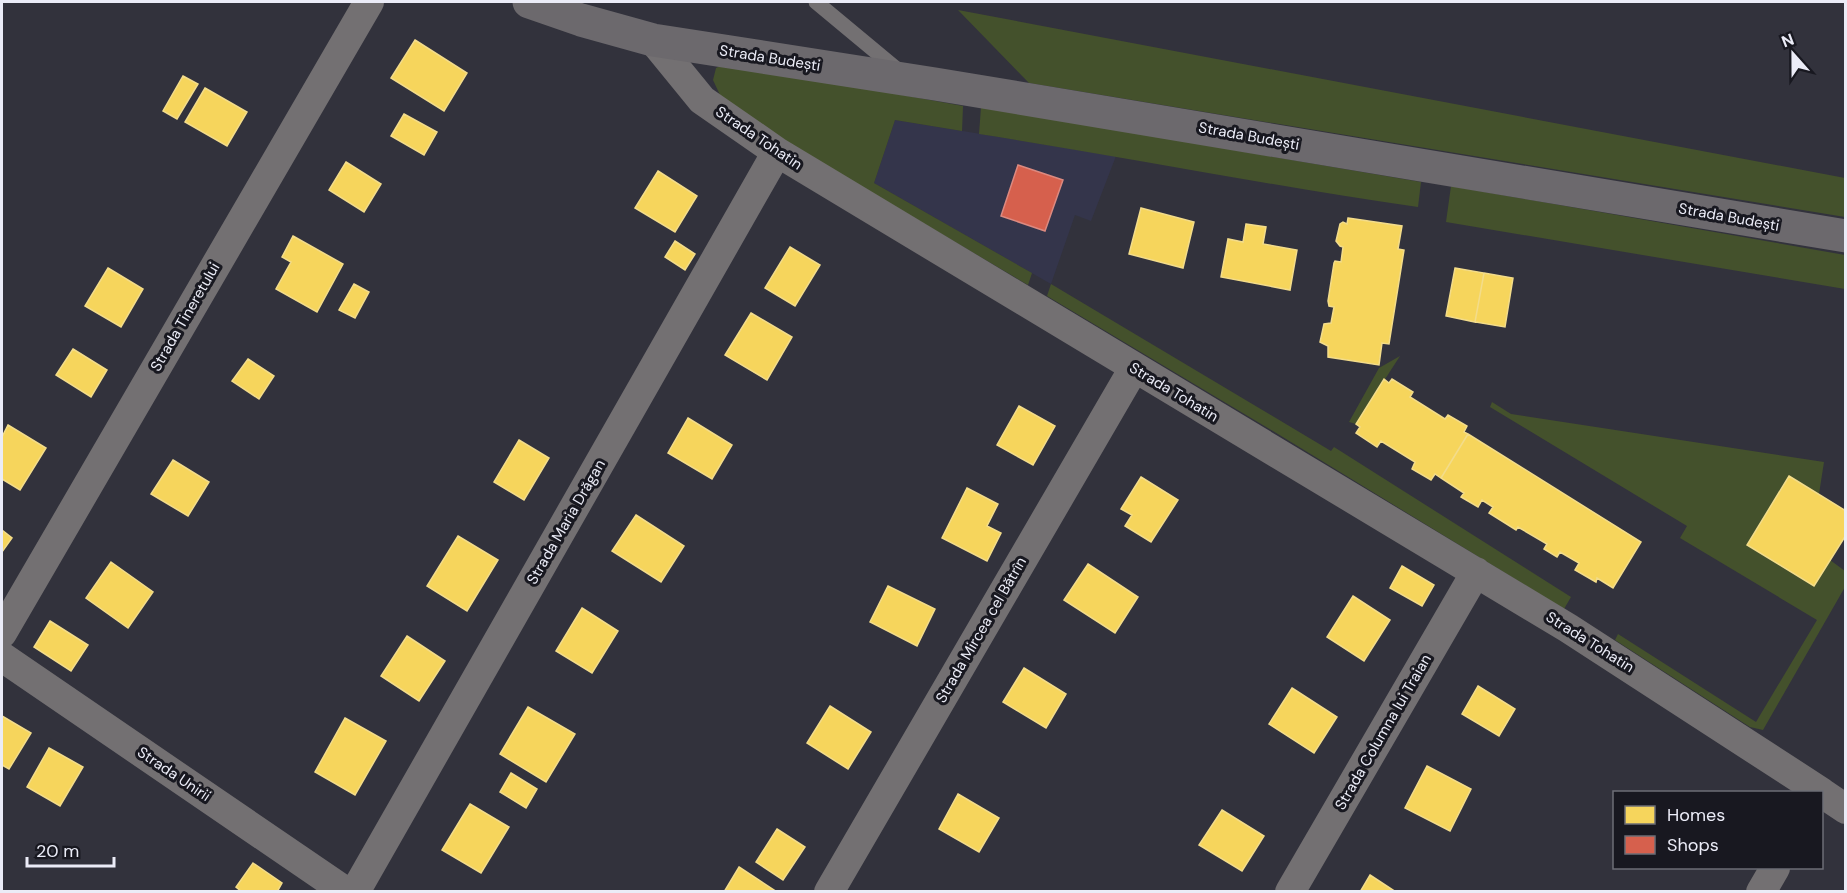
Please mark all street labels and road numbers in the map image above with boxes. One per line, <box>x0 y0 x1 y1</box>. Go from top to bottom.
street label: Strada Budești <box>718 40 822 76</box>
street label: Strada Tohatin <box>712 102 806 174</box>
street label: Strada Budești <box>1197 117 1301 155</box>
street label: Strada Budești <box>1677 198 1781 236</box>
street label: Strada Tineretului <box>146 259 224 375</box>
street label: Strada Tohatin <box>1126 358 1222 426</box>
street label: Strada Maria Drăgan <box>522 456 610 588</box>
street label: Strada Mircea cel Bătrîn <box>931 553 1031 707</box>
street label: Strada Tohatin <box>1542 607 1638 677</box>
street label: Strada Columna lui Traian <box>1330 650 1436 814</box>
street label: Strada Unirii <box>133 742 215 806</box>

